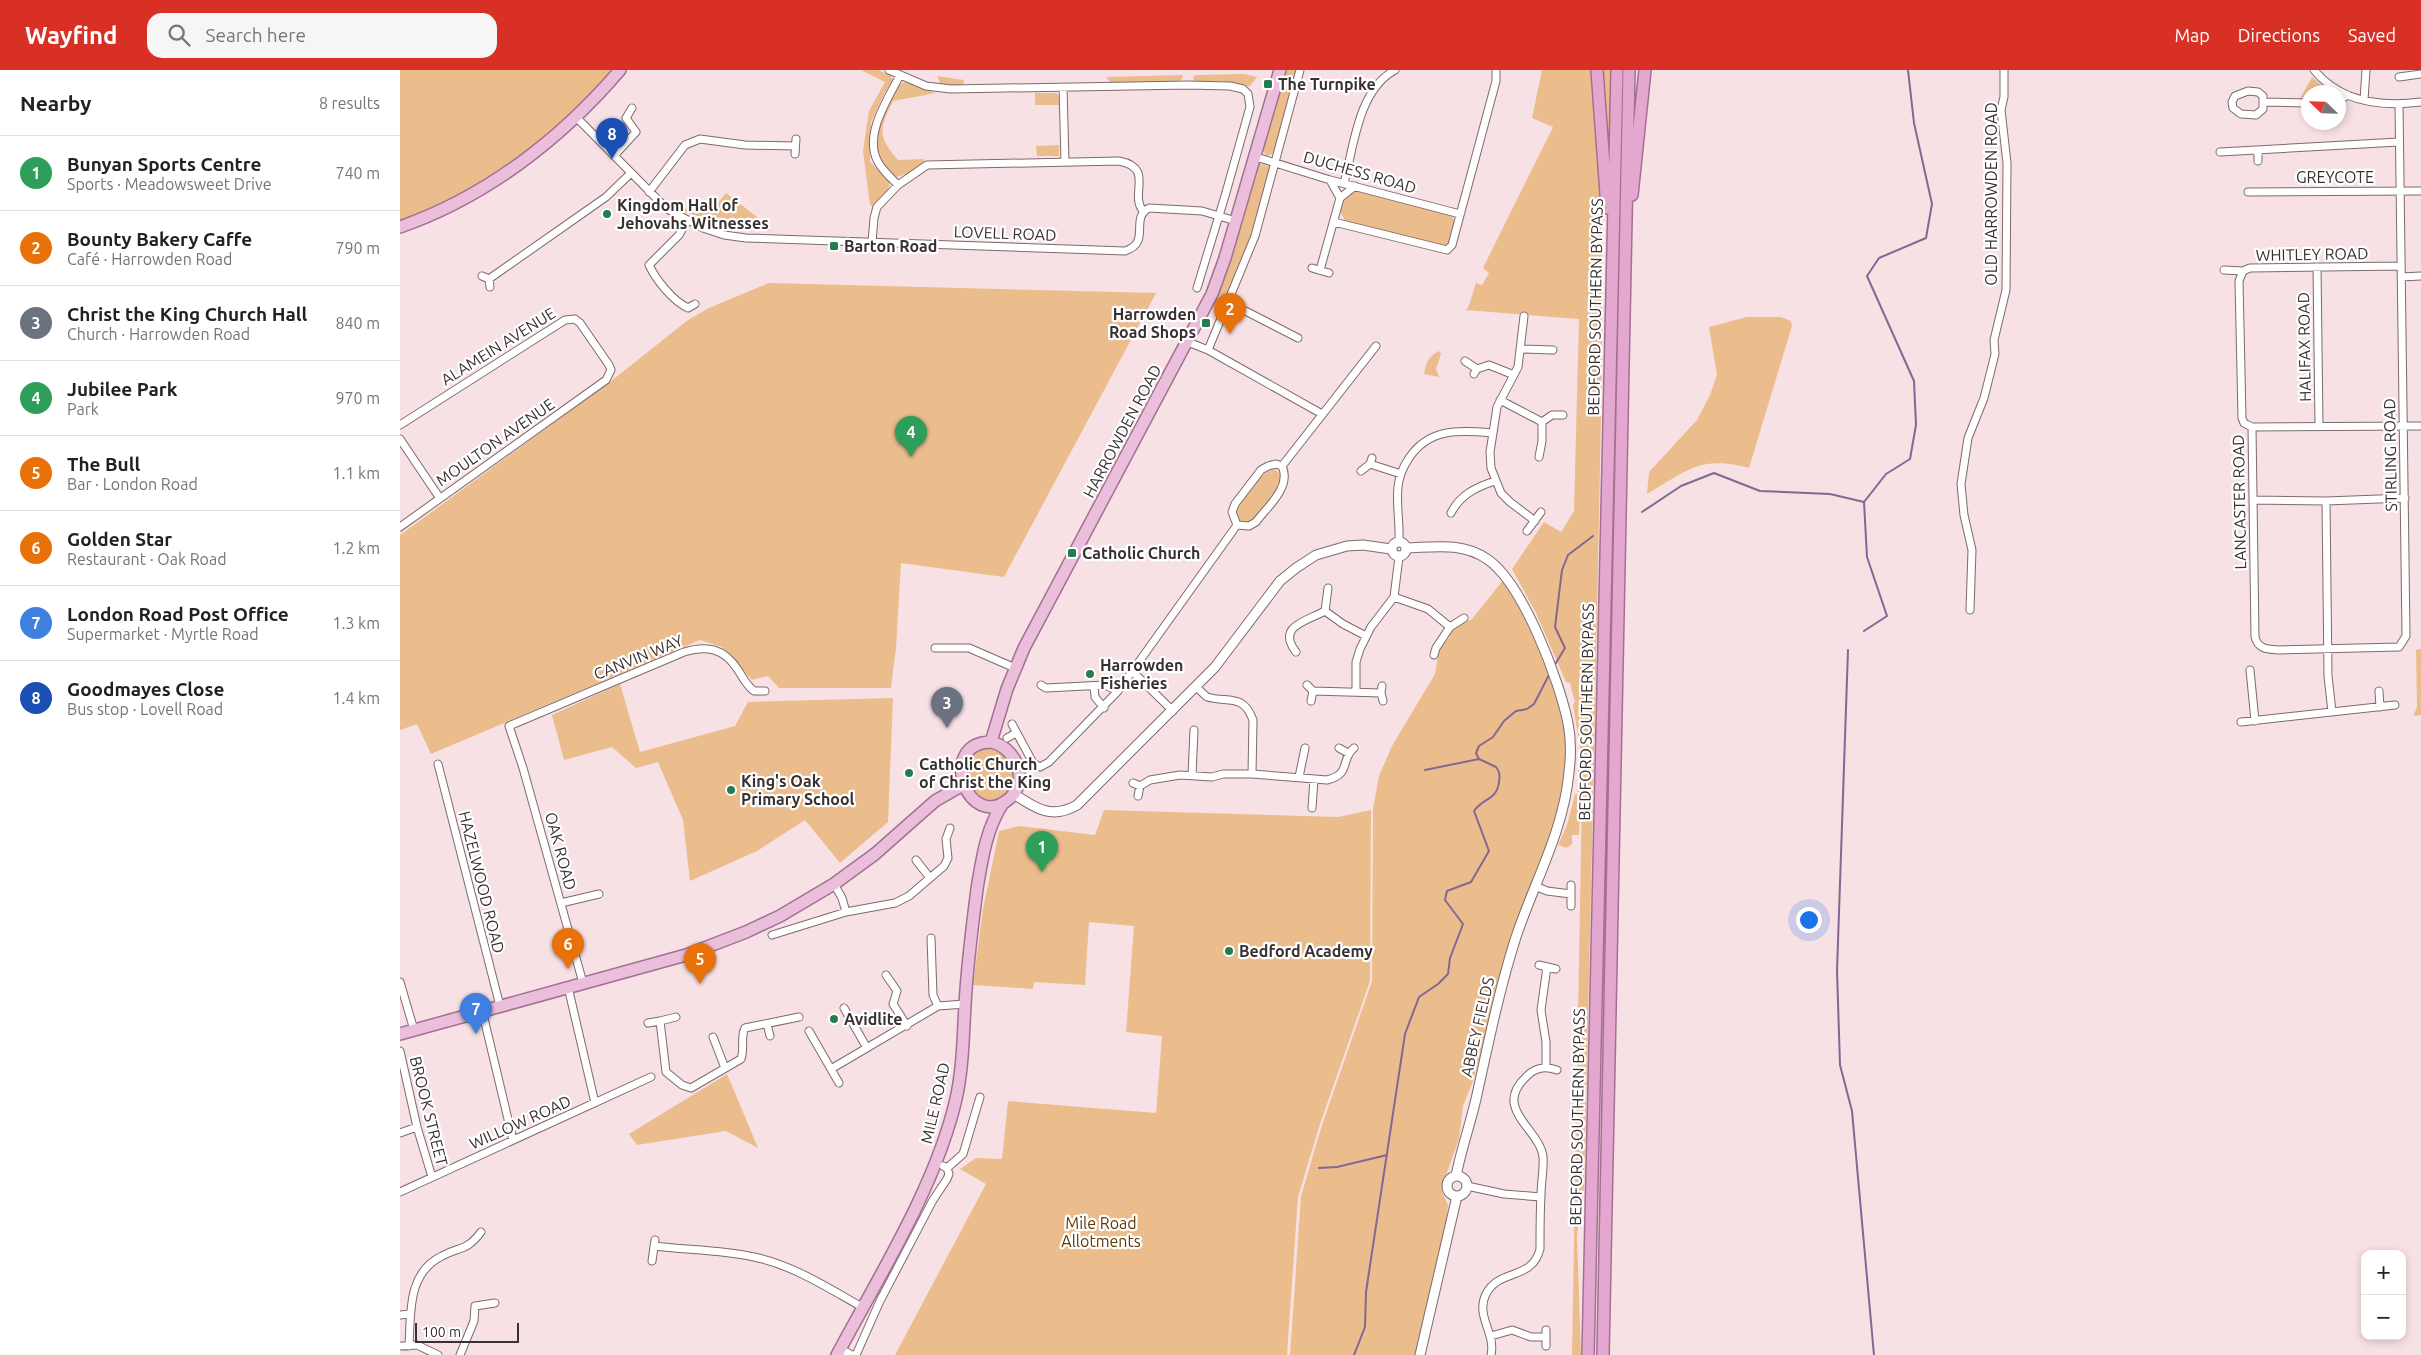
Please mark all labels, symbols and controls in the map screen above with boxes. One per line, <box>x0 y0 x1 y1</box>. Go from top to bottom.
search box <box>147 13 497 58</box>
icon: search <box>165 21 193 49</box>
text: Wayfind <box>25 22 117 49</box>
text: Search here <box>205 24 306 46</box>
text: Map <box>2174 25 2210 45</box>
text: Directions <box>2238 25 2320 45</box>
text: Saved <box>2348 25 2396 45</box>
place label: The Turnpike <box>1278 75 1376 93</box>
marker: The Turnpike <box>1262 78 1274 90</box>
north arrow <box>2301 85 2346 130</box>
text: Nearby <box>20 91 91 115</box>
text: 8 results <box>319 94 380 112</box>
street label: OLD HARROWDEN ROAD <box>1982 102 2000 286</box>
pin: 8 <box>596 118 628 159</box>
street label: DUCHESS ROAD <box>1302 147 1418 197</box>
text: Bunyan Sports Centre <box>67 153 261 175</box>
text: 1 <box>31 164 41 182</box>
text: 740 m <box>335 164 380 182</box>
street label: GREYCOTE <box>2296 168 2374 186</box>
text: Sports · Meadowsweet Drive <box>67 175 272 193</box>
place label: Kingdom Hall of Jehovahs Witnesses <box>617 196 769 232</box>
street label: BEDFORD SOUTHERN BYPASS <box>1584 198 1606 416</box>
marker: Kingdom Hall of Jehovahs Witnesses <box>601 208 613 220</box>
street label: LOVELL ROAD <box>953 222 1057 244</box>
text: Bounty Bakery Caffe <box>67 228 252 250</box>
place label: Barton Road <box>844 237 937 255</box>
text: 2 <box>31 239 41 257</box>
text: 790 m <box>335 239 380 257</box>
marker: Barton Road <box>828 240 840 252</box>
street label: WHITLEY ROAD <box>2255 244 2369 264</box>
text: Café · Harrowden Road <box>67 250 232 268</box>
street label: HALIFAX ROAD <box>2294 292 2314 402</box>
pin: 2 <box>1214 293 1246 334</box>
text: Christ the King Church Hall <box>67 303 307 325</box>
street label: ALAMEIN AVENUE <box>437 304 559 388</box>
place label: Harrowden Road Shops <box>1109 305 1196 341</box>
text: 3 <box>31 314 41 332</box>
text: 840 m <box>335 314 380 332</box>
marker: Harrowden Road Shops <box>1200 317 1212 329</box>
text: Church · Harrowden Road <box>67 325 250 343</box>
street label: HARROWDEN ROAD <box>1079 361 1165 501</box>
text: Jubilee Park <box>67 378 177 400</box>
text: 4 <box>31 389 41 407</box>
text: 970 m <box>335 389 380 407</box>
street label: MOULTON AVENUE <box>433 394 558 490</box>
street label: STIRLING ROAD <box>2380 398 2400 512</box>
text: Park <box>67 400 99 418</box>
pin: 4 <box>895 416 927 457</box>
street label: LANCASTER ROAD <box>2229 434 2249 570</box>
text: The Bull <box>67 453 140 475</box>
text: 5 <box>31 464 41 482</box>
text: 1.1 km <box>332 464 380 482</box>
text: Bar · London Road <box>67 475 198 493</box>
text: Golden Star <box>67 528 172 550</box>
text: 6 <box>31 539 41 557</box>
text: 1.2 km <box>332 539 380 557</box>
place label: Catholic Church <box>1082 544 1200 562</box>
marker: Catholic Church <box>1066 547 1078 559</box>
text: Restaurant · Oak Road <box>67 550 227 568</box>
text: London Road Post Office <box>67 603 289 625</box>
street label: BEDFORD SOUTHERN BYPASS <box>1575 603 1597 821</box>
text: 7 <box>31 614 41 632</box>
text: 1.3 km <box>332 614 380 632</box>
text: Supermarket · Myrtle Road <box>67 625 259 643</box>
street label: CANVIN WAY <box>591 631 686 683</box>
place label: Harrowden Fisheries <box>1100 656 1183 692</box>
marker: Harrowden Fisheries <box>1084 668 1096 680</box>
text: Goodmayes Close <box>67 678 224 700</box>
pin: 3 <box>931 687 963 728</box>
text: 8 <box>31 689 41 707</box>
text: 1.4 km <box>332 689 380 707</box>
text: Bus stop · Lovell Road <box>67 700 223 718</box>
place label: Catholic Church of Christ the King <box>919 755 1051 791</box>
marker: Catholic Church of Christ the King <box>903 767 915 779</box>
place label: King's Oak Primary School <box>741 772 855 808</box>
marker: King's Oak Primary School <box>725 784 737 796</box>
street label: HAZELWOOD ROAD <box>456 809 508 955</box>
street label: OAK ROAD <box>542 810 580 892</box>
pin: 1 <box>1026 831 1058 872</box>
your location <box>1796 907 1822 933</box>
pin: 6 <box>552 928 584 969</box>
place label: Bedford Academy <box>1239 942 1373 960</box>
pin: 5 <box>684 943 716 984</box>
marker: Bedford Academy <box>1223 945 1235 957</box>
street label: ABBEY FIELDS <box>1457 975 1497 1079</box>
pin: 7 <box>460 993 492 1034</box>
street label: BEDFORD SOUTHERN BYPASS <box>1566 1008 1588 1226</box>
place label: Avidlite <box>844 1010 903 1028</box>
marker: Avidlite <box>828 1013 840 1025</box>
street label: BROOK STREET <box>407 1054 451 1168</box>
street label: MILE ROAD <box>917 1061 953 1145</box>
street label: WILLOW ROAD <box>466 1092 574 1152</box>
park label: Mile Road Allotments <box>1061 1214 1141 1250</box>
map controls <box>2361 1250 2406 1340</box>
button: + <box>2361 1250 2406 1295</box>
button: − <box>2361 1295 2406 1340</box>
scale bar <box>415 1320 519 1343</box>
text: 100 m <box>422 1324 461 1340</box>

